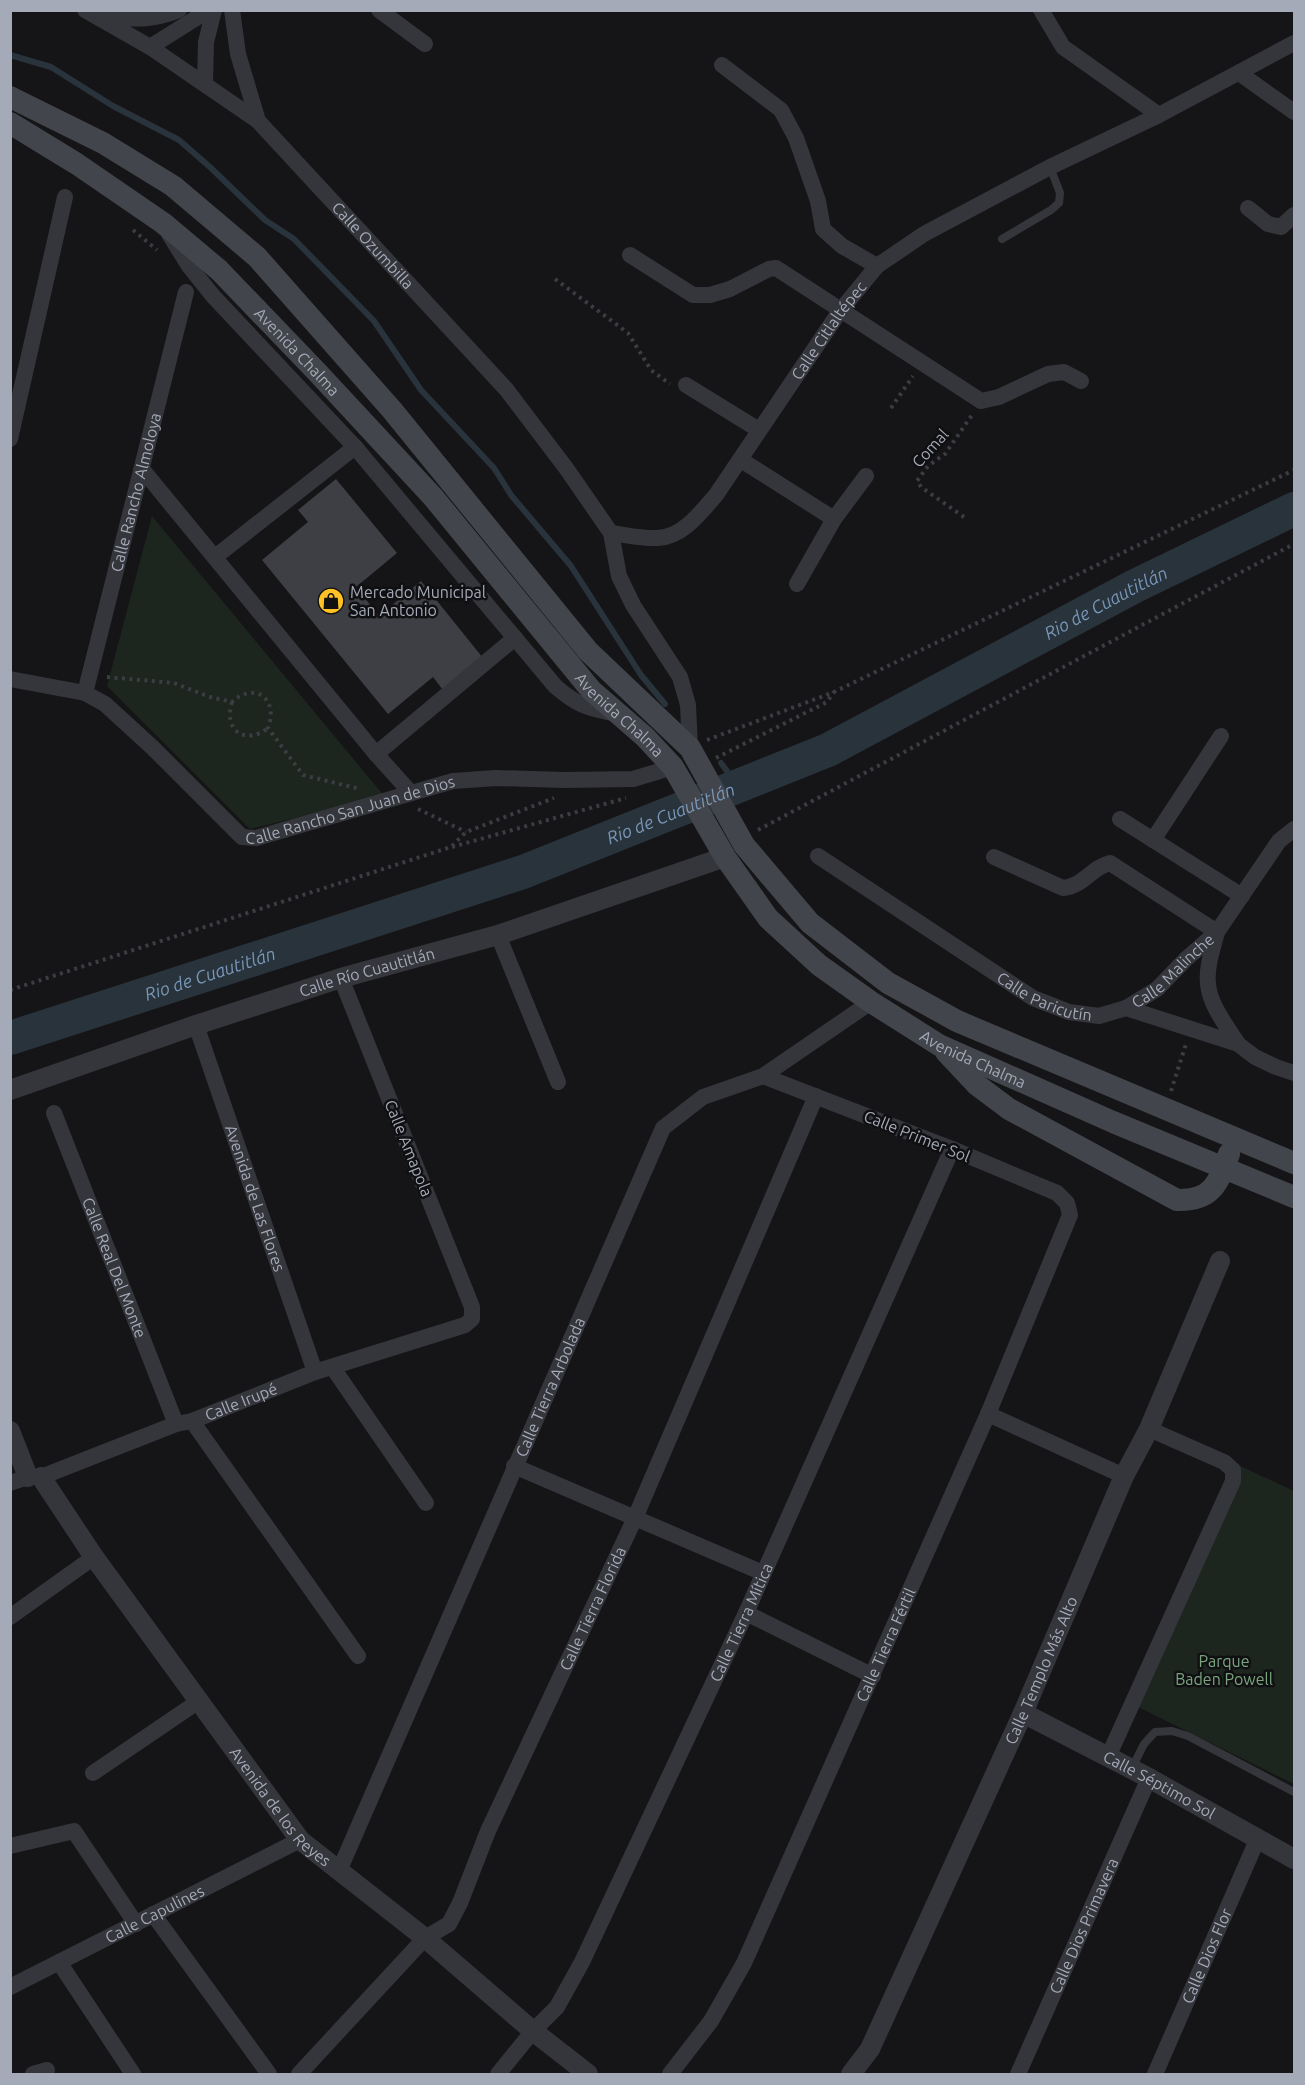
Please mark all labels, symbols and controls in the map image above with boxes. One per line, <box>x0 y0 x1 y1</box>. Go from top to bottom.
street label: Calle Ozumbilla <box>328 198 418 292</box>
street label: Calle Citlaltépec <box>787 277 870 383</box>
street label: Avenida Chalma <box>251 304 343 399</box>
street label: Calle Rancho Almoloya <box>107 411 164 574</box>
street label: Comal <box>908 425 952 471</box>
water label: Rio de Cuautitlán <box>1040 562 1170 643</box>
place label: Mercado Municipal San Antonio <box>350 583 486 619</box>
shop icon: Mercado Municipal San Antonio <box>316 586 346 616</box>
street label: Avenida Chalma <box>572 669 668 760</box>
street label: Calle Rancho San Juan de Dios <box>245 772 457 847</box>
water label: Rio de Cuautitlán <box>603 778 737 848</box>
street label: Calle Malinche <box>1128 930 1217 1011</box>
water label: Rio de Cuautitlán <box>142 943 278 1004</box>
street label: Calle Río Cuautitlán <box>297 944 437 1000</box>
street label: Calle Paricutín <box>994 968 1093 1024</box>
street label: Avenida Chalma <box>917 1026 1029 1091</box>
street label: Calle Amapola <box>381 1097 437 1199</box>
street label: Calle Primer Sol <box>861 1107 973 1165</box>
street label: Avenida de Las Flores <box>222 1122 289 1274</box>
street label: Calle Real Del Monte <box>79 1195 150 1340</box>
street label: Calle Tierra Arbolada <box>512 1315 588 1460</box>
street label: Calle Irupé <box>202 1379 280 1424</box>
street label: Calle Tierra Florida <box>556 1544 629 1673</box>
street label: Calle Tierra Mítica <box>706 1560 776 1685</box>
street label: Calle Tierra Fértil <box>852 1585 919 1704</box>
street label: Calle Templo Más Alto <box>1001 1593 1081 1747</box>
park label: Parque Baden Powell <box>1175 1652 1273 1688</box>
street label: Avenida de los Reyes <box>226 1744 335 1870</box>
street label: Calle Séptimo Sol <box>1100 1747 1218 1822</box>
street label: Calle Dios Primavera <box>1046 1855 1121 1997</box>
street label: Calle Capulines <box>102 1881 207 1946</box>
street label: Calle Dios Flor <box>1178 1905 1235 2006</box>

